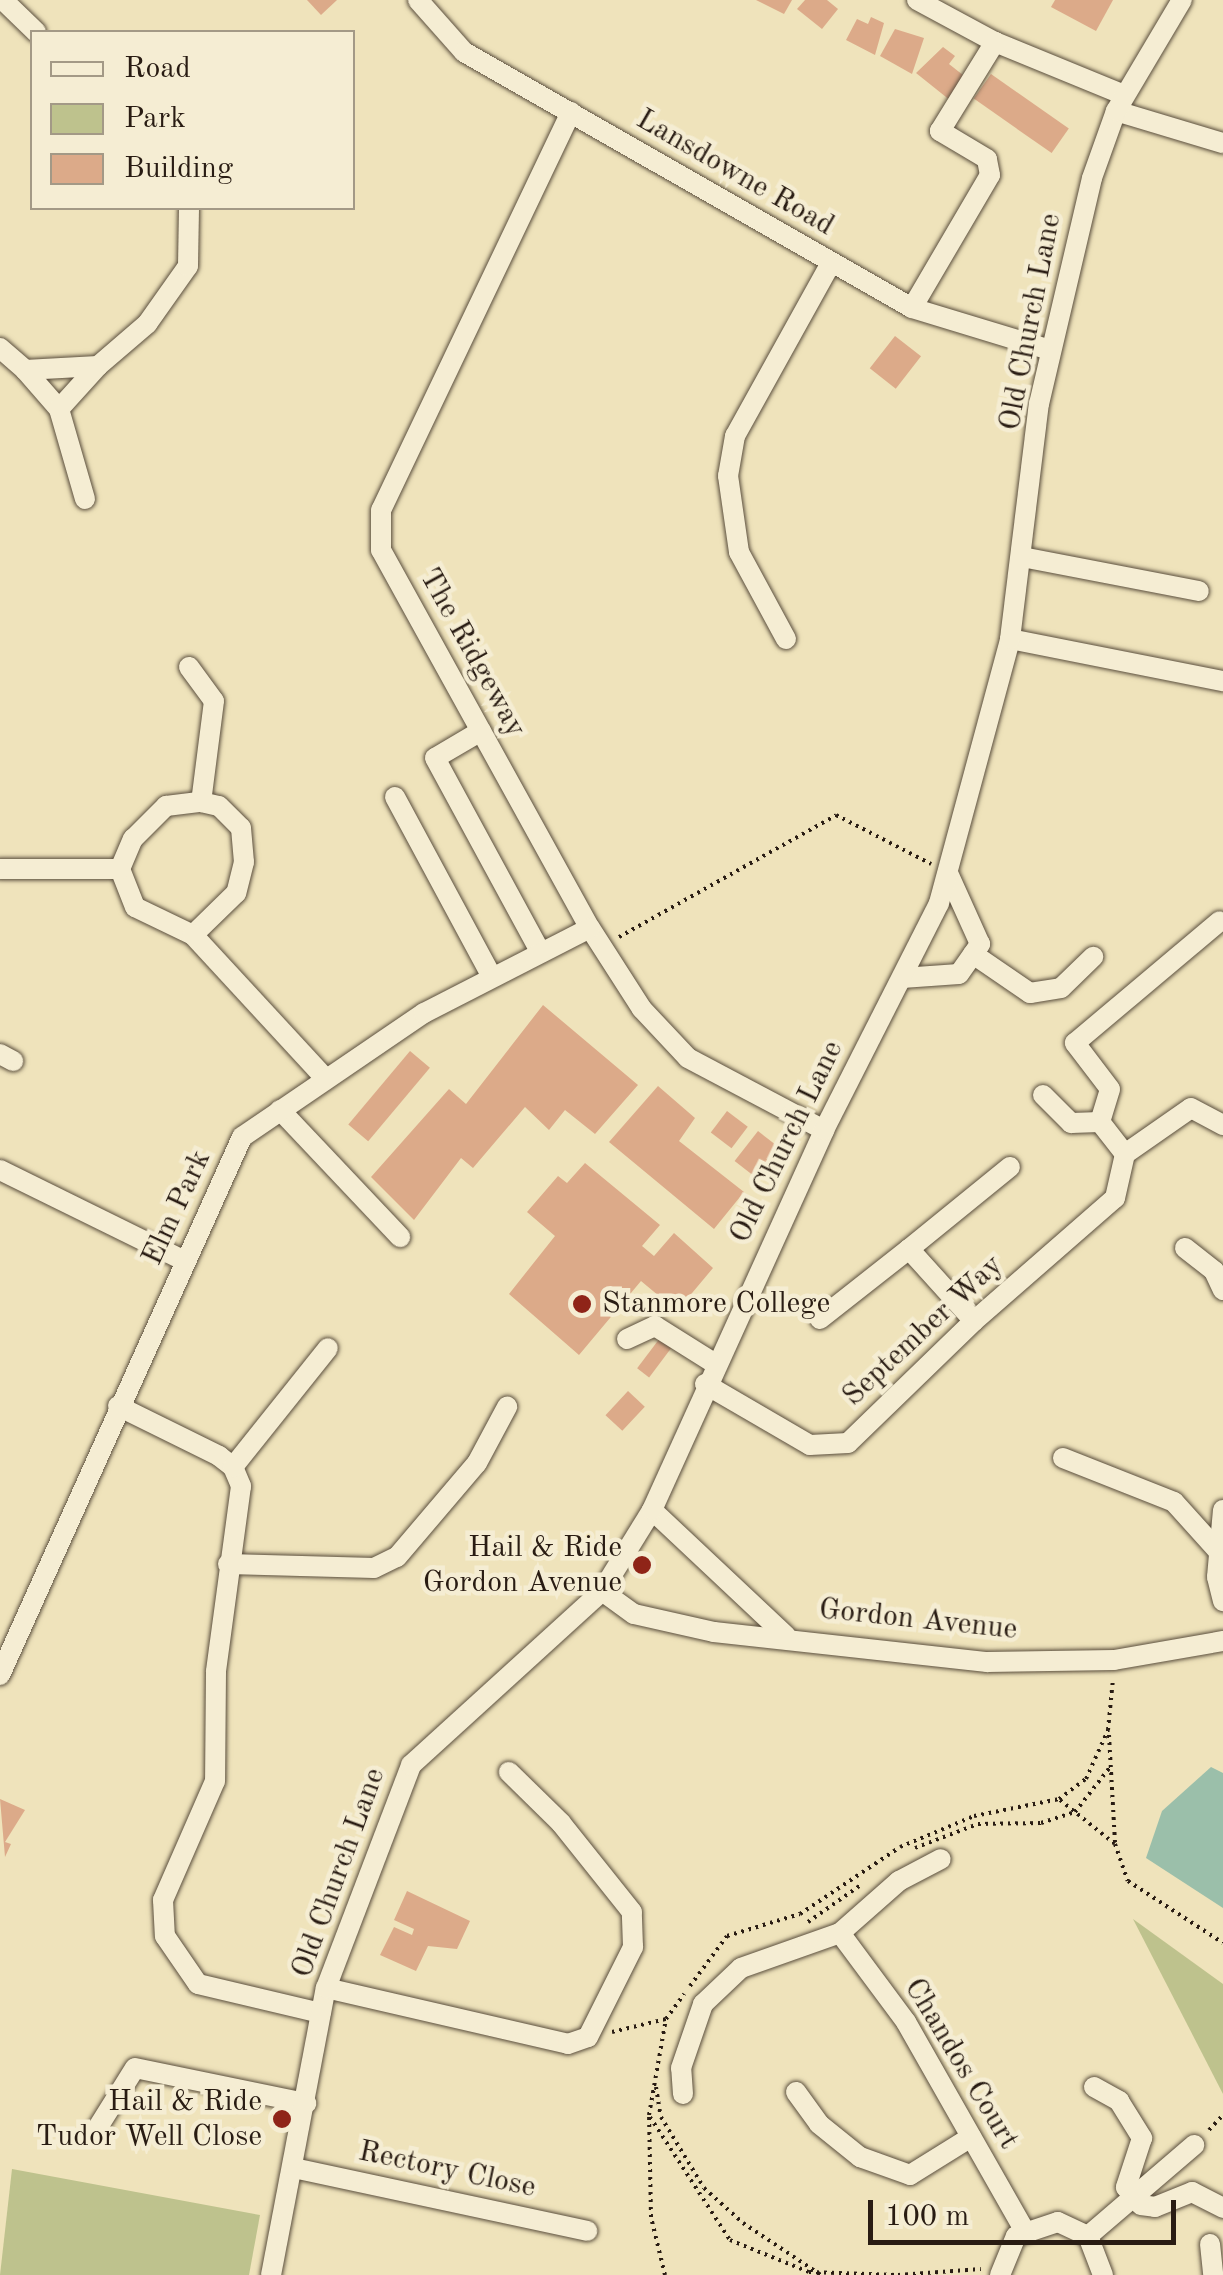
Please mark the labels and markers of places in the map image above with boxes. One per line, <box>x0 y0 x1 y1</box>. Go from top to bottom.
place label: Stanmore College <box>602 1286 830 1322</box>
marker: Stanmore College <box>571 1293 593 1315</box>
place label: Hail & Ride Gordon Avenue <box>423 1530 622 1600</box>
marker: Hail & Ride Gordon Avenue <box>631 1554 653 1576</box>
place label: Hail & Ride Tudor Well Close <box>36 2084 262 2154</box>
marker: Hail & Ride Tudor Well Close <box>271 2108 293 2130</box>

